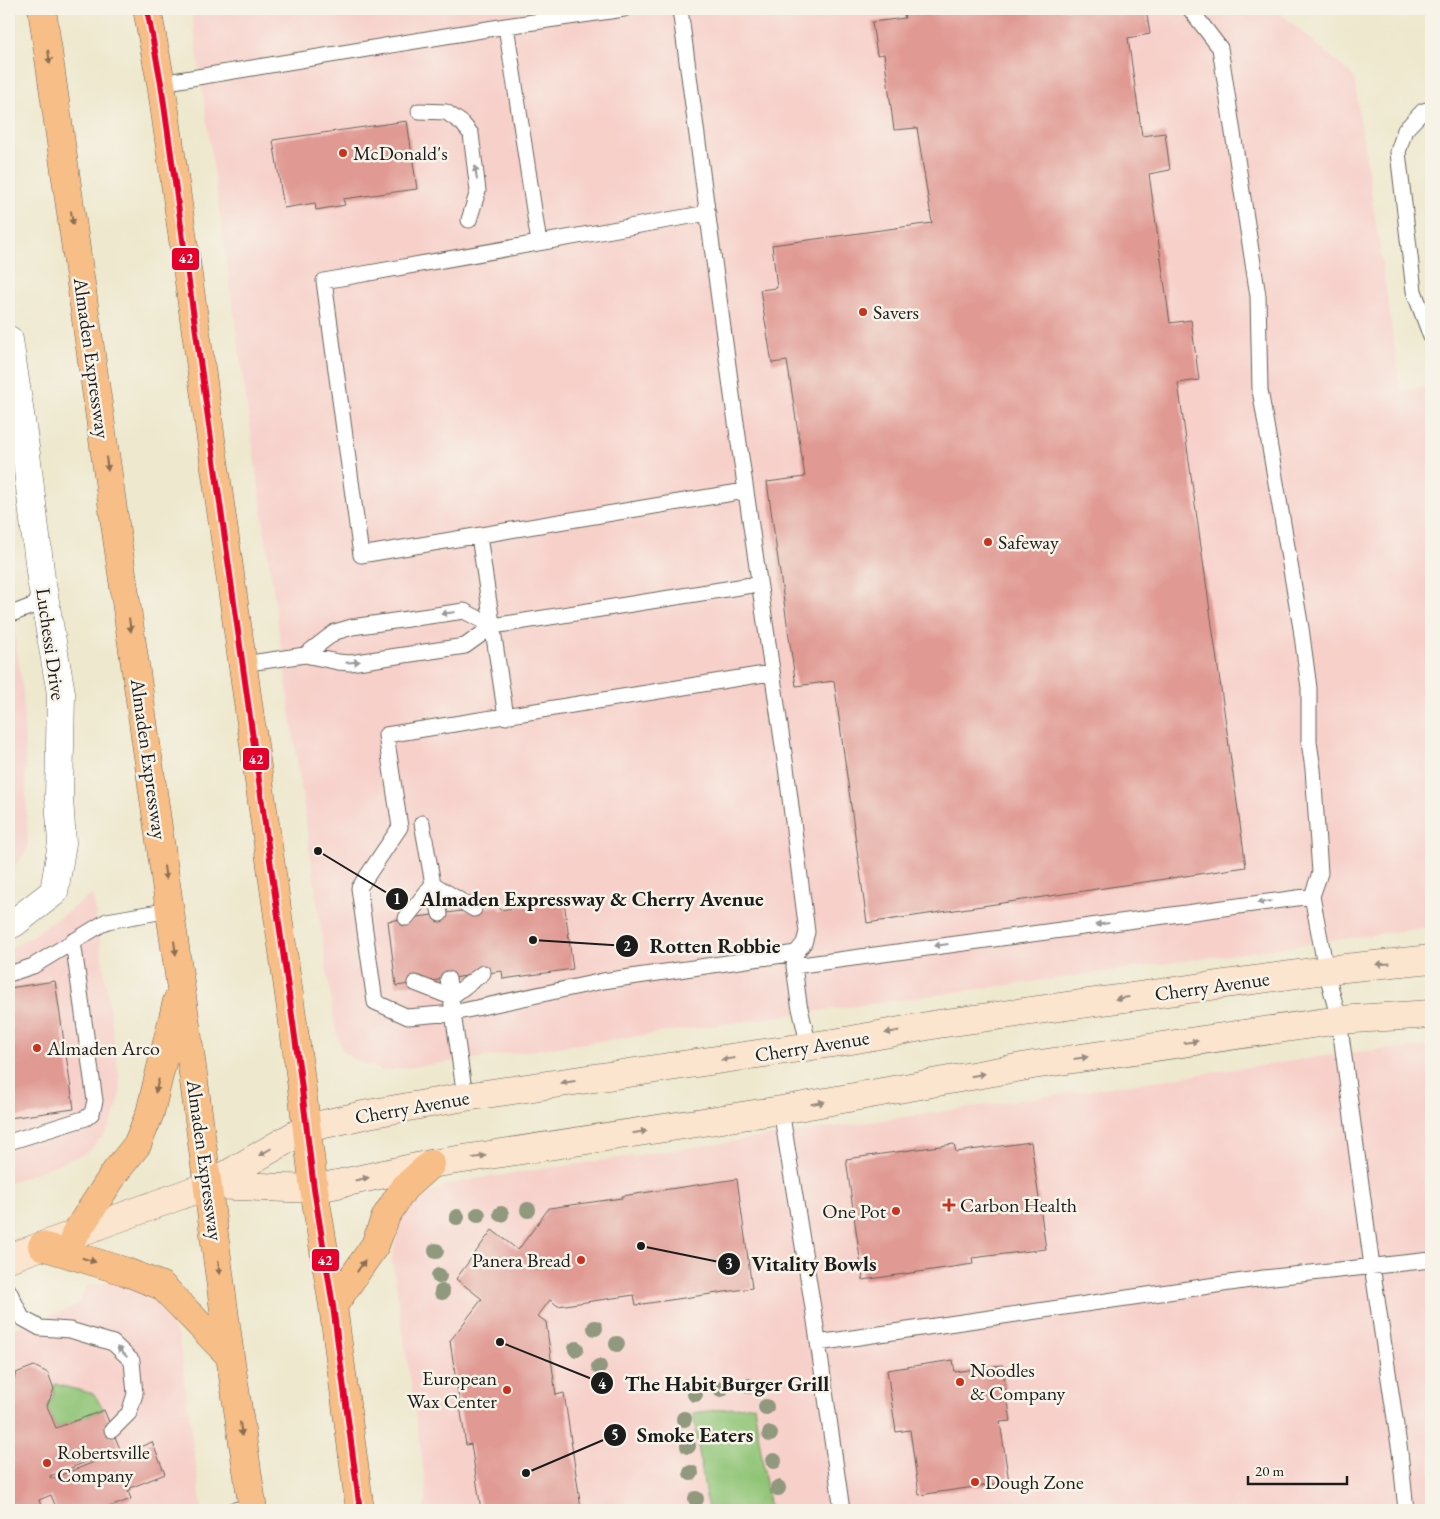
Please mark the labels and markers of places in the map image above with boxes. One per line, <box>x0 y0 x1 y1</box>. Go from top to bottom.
place label: McDonald's <box>353 140 448 166</box>
marker: McDonald's <box>337 147 349 159</box>
place label: Savers <box>873 299 919 325</box>
marker: Savers <box>857 306 869 318</box>
place label: Safeway <box>998 529 1059 555</box>
marker: Safeway <box>982 536 994 548</box>
callout: Almaden Expressway & Cherry Avenue <box>385 881 773 917</box>
callout: Rotten Robbie <box>614 928 790 964</box>
place label: Almaden Arco <box>46 1035 160 1061</box>
marker: Almaden Arco <box>31 1042 43 1054</box>
place label: Carbon Health <box>960 1192 1077 1218</box>
place label: One Pot <box>822 1198 887 1224</box>
marker: Carbon Health <box>942 1198 956 1212</box>
marker: One Pot <box>890 1205 902 1217</box>
callout: Vitality Bowls <box>716 1246 886 1282</box>
place label: Panera Bread <box>472 1247 572 1273</box>
marker: Panera Bread <box>575 1254 587 1266</box>
place label: Noodles & Company <box>970 1357 1065 1406</box>
place label: European Wax Center <box>407 1365 497 1414</box>
callout: The Habit Burger Grill <box>590 1365 839 1401</box>
marker: Noodles & Company <box>954 1376 966 1388</box>
marker: European Wax Center <box>501 1384 513 1396</box>
callout: Smoke Eaters <box>602 1417 763 1453</box>
place label: Robertsville Company <box>57 1439 150 1488</box>
marker: Robertsville Company <box>41 1457 53 1469</box>
place label: Dough Zone <box>985 1469 1084 1495</box>
marker: Dough Zone <box>969 1476 981 1488</box>

